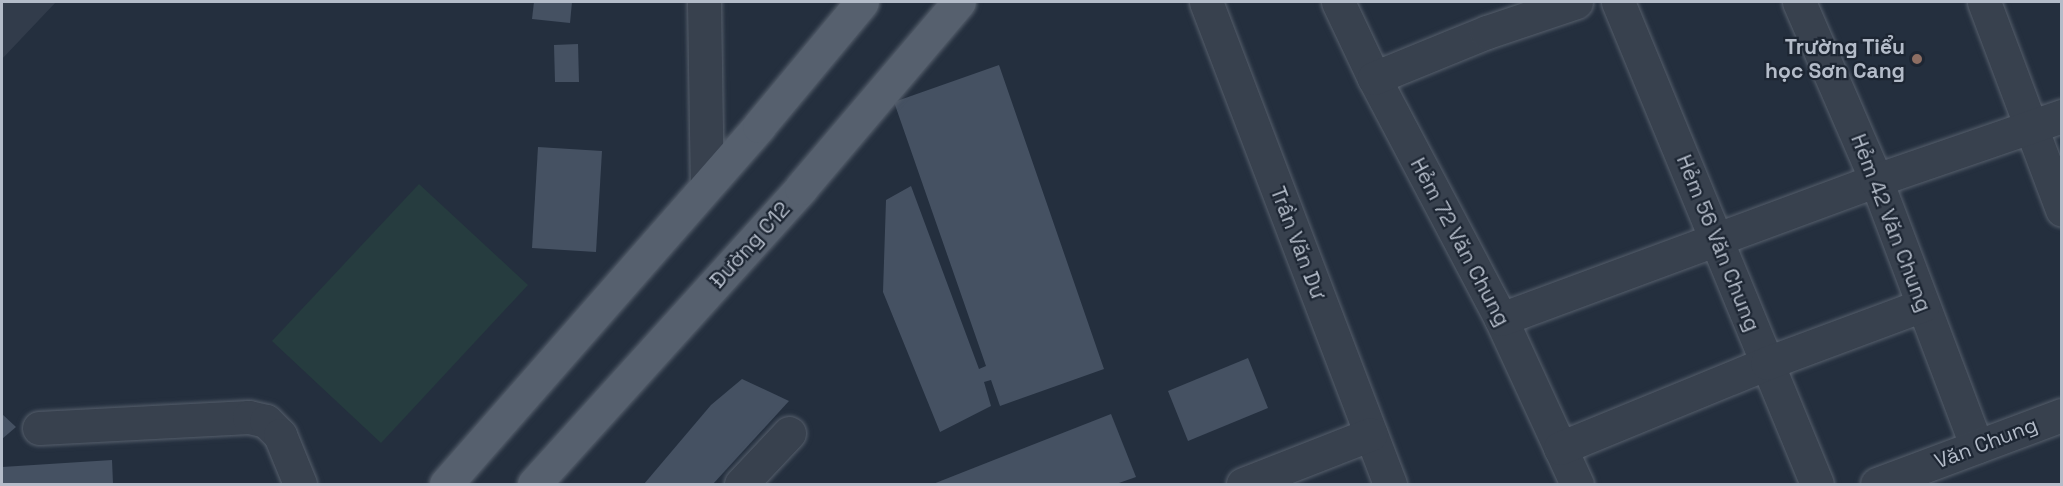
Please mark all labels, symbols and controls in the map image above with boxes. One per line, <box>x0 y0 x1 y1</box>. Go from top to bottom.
place label: Trường Tiểu học Sơn Cang <box>1765 34 1905 84</box>
marker: Trường Tiểu học Sơn Cang <box>1910 52 1924 66</box>
street label: Hẻm 42 Văn Chung <box>1845 130 1937 316</box>
street label: Hẻm 56 Văn Chung <box>1671 151 1765 335</box>
street label: Hẻm 72 Văn Chung <box>1405 153 1515 331</box>
street label: Trần Văn Dư <box>1265 183 1331 303</box>
street label: Đường C12 <box>705 197 795 293</box>
street label: Văn Chung <box>1931 412 2041 474</box>

